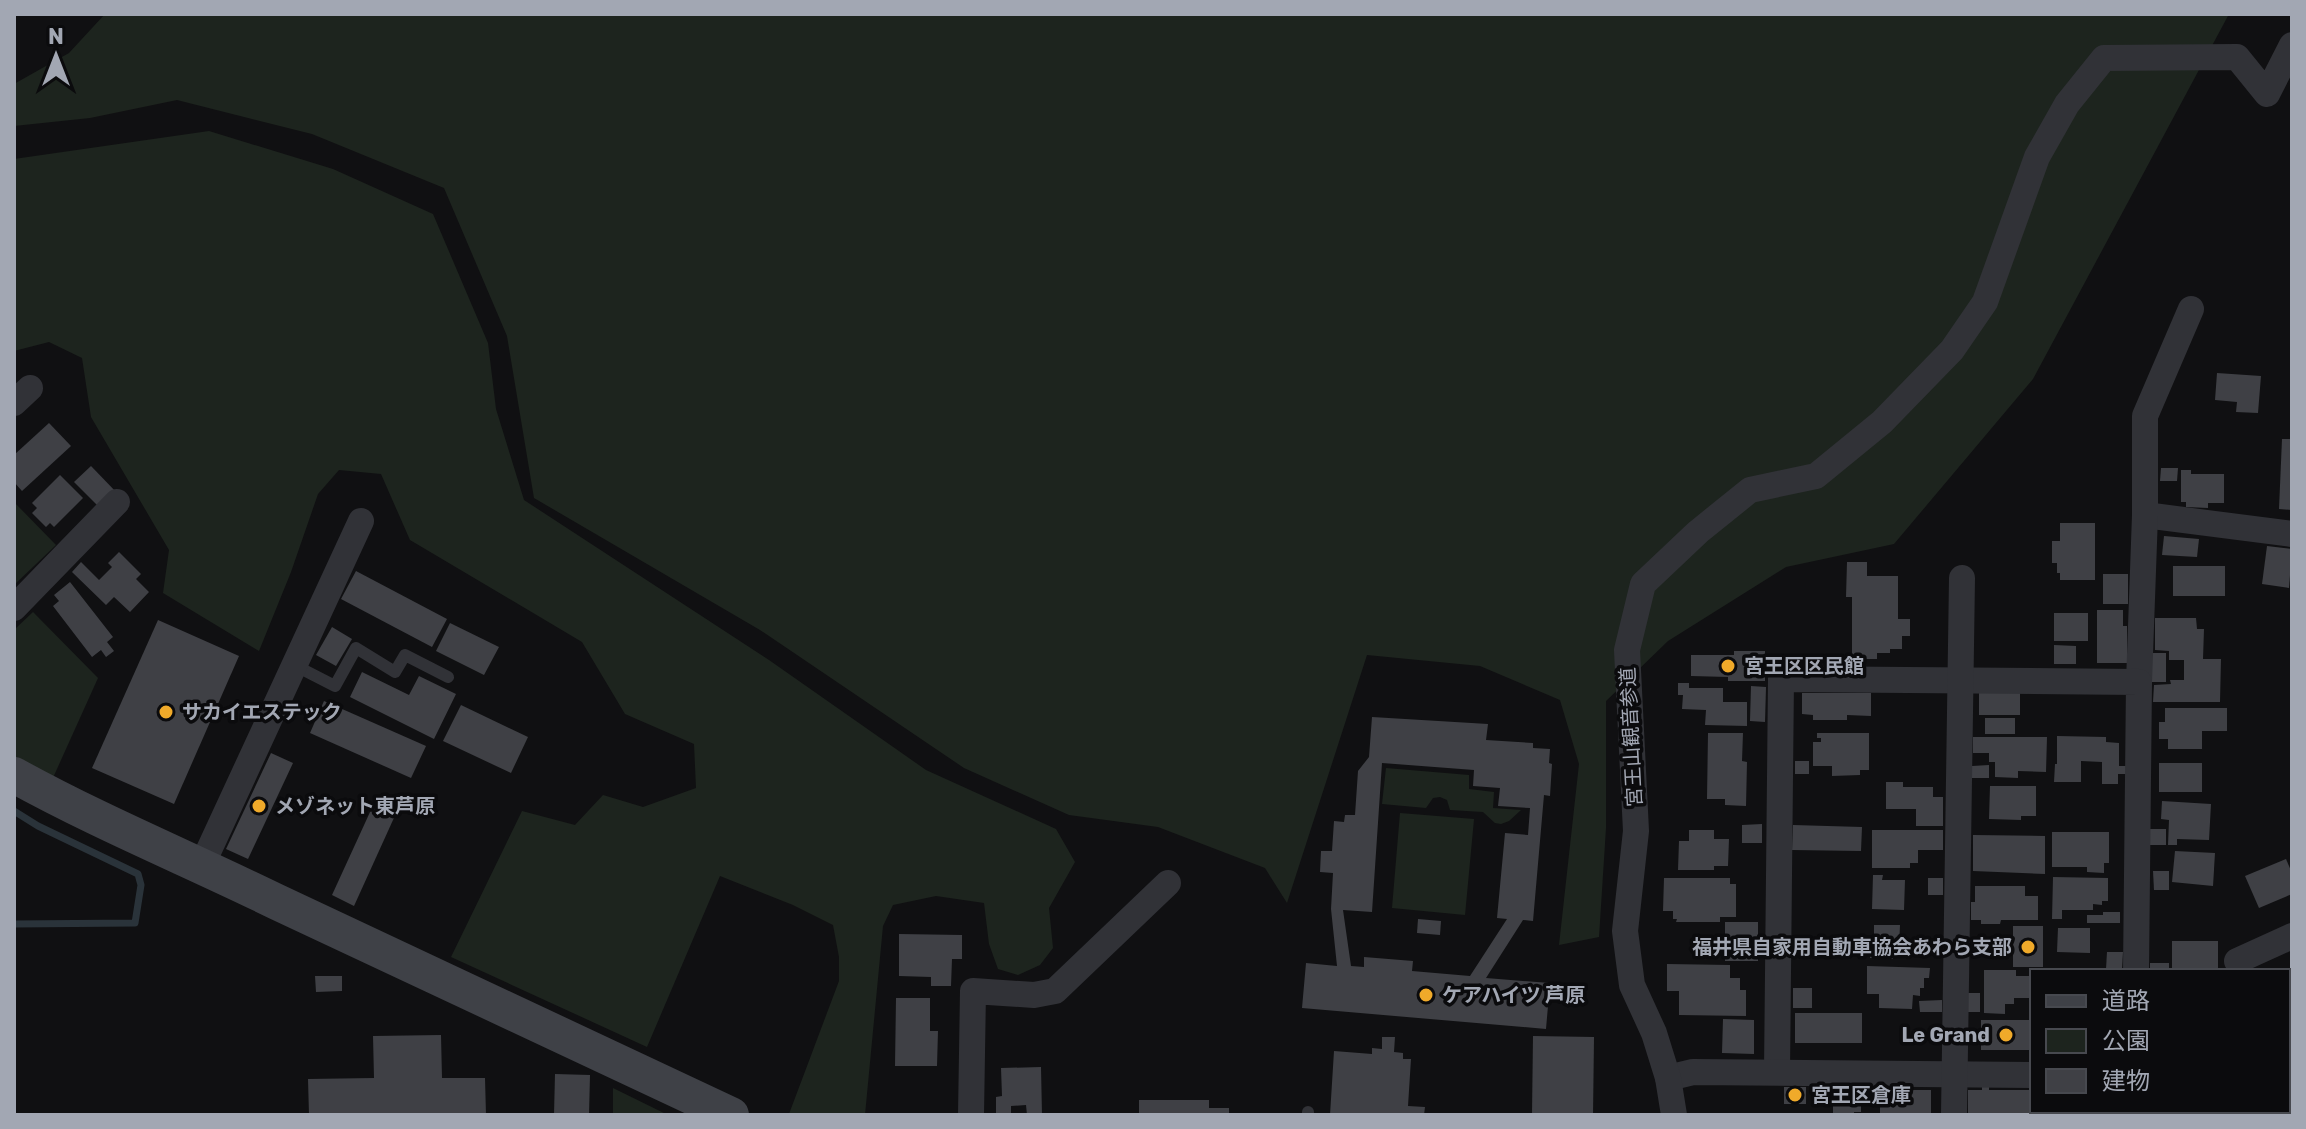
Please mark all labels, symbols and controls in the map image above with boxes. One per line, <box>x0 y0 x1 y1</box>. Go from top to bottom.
north arrow <box>16 16 96 96</box>
text: N <box>48 23 64 50</box>
place label: 宮王区区民館 <box>1744 654 1864 678</box>
marker: 宮王区区民館 <box>1719 657 1737 675</box>
street label: 宮王山観音参道 <box>1615 666 1647 808</box>
place label: サカイエステック <box>182 700 342 724</box>
marker: サカイエステック <box>157 703 175 721</box>
place label: メゾネット東芦原 <box>275 794 435 818</box>
marker: メゾネット東芦原 <box>250 797 268 815</box>
place label: 福井県自家用自動車協会あわら支部 <box>1692 935 2012 959</box>
marker: 福井県自家用自動車協会あわら支部 <box>2019 938 2037 956</box>
legend <box>2030 969 2290 1113</box>
place label: ケアハイツ 芦原 <box>1442 983 1585 1007</box>
marker: ケアハイツ 芦原 <box>1417 986 1435 1004</box>
text: 道路 <box>2102 987 2150 1015</box>
place label: Le Grand <box>1901 1023 1990 1047</box>
marker: Le Grand <box>1997 1026 2015 1044</box>
text: 公園 <box>2102 1027 2150 1055</box>
text: 建物 <box>2102 1067 2150 1095</box>
place label: 宮王区倉庫 <box>1811 1083 1911 1107</box>
marker: 宮王区倉庫 <box>1786 1086 1804 1104</box>

